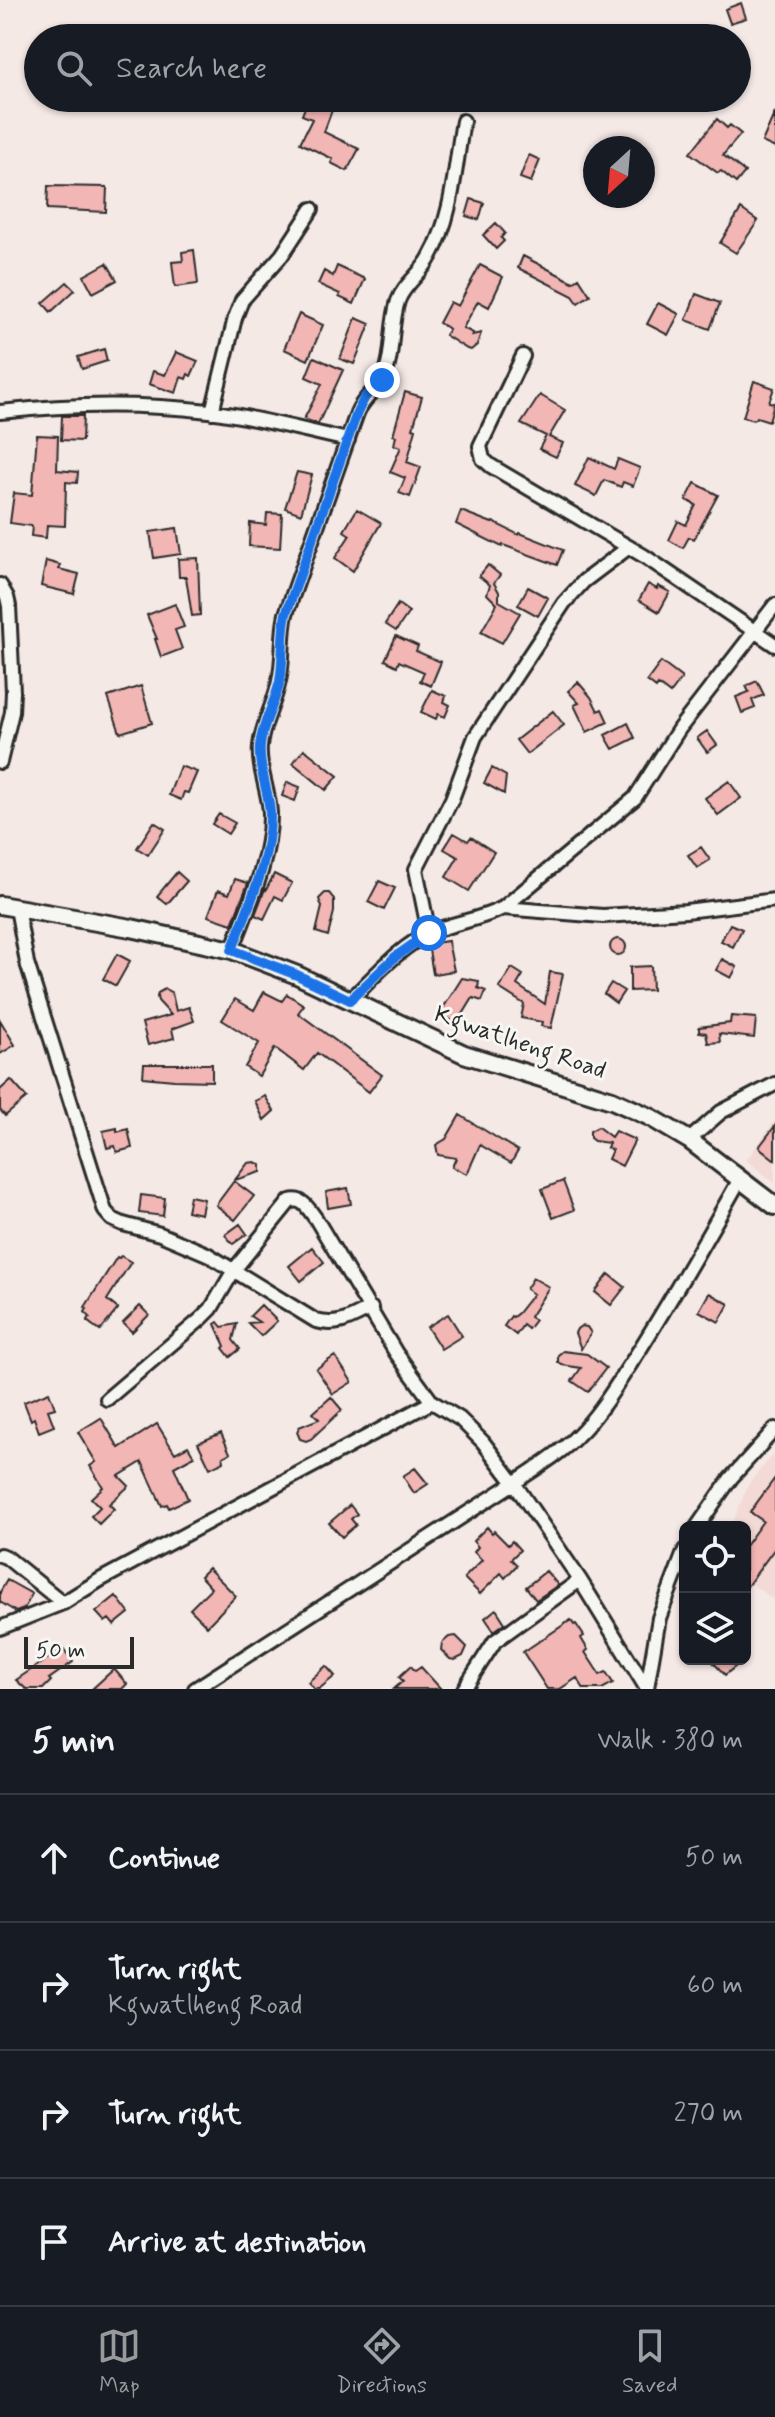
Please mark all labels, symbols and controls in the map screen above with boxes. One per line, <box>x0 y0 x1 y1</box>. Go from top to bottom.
search box <box>24 24 751 112</box>
icon: search <box>52 46 96 90</box>
text: Search here <box>116 49 267 88</box>
north arrow <box>583 136 655 208</box>
route end <box>364 362 400 398</box>
route start <box>411 915 447 951</box>
street label: Kgwatlheng Road <box>429 999 610 1090</box>
map controls <box>679 1521 751 1665</box>
button: locate <box>679 1521 751 1593</box>
button: layers <box>679 1593 751 1665</box>
scale bar <box>24 1633 134 1669</box>
text: 50 m <box>36 1637 85 1665</box>
text: 5 min <box>32 1719 115 1764</box>
text: Walk · 380 m <box>597 1724 743 1758</box>
icon: ahead <box>32 1836 76 1880</box>
text: Continue <box>108 1839 220 1878</box>
text: 50 m <box>685 1841 743 1875</box>
text: Turn right <box>108 1950 241 1989</box>
icon: right <box>32 1964 76 2008</box>
text: 60 m <box>687 1969 743 2003</box>
text: Kgwatlheng Road <box>108 1989 302 2023</box>
icon: right <box>32 2092 76 2136</box>
text: Turn right <box>108 2095 241 2134</box>
text: 270 m <box>674 2097 743 2131</box>
icon: arrive <box>32 2220 76 2264</box>
text: Arrive at destination <box>108 2223 366 2262</box>
tab: Map <box>97 2324 141 2400</box>
tab: Directions <box>336 2324 427 2400</box>
tab: Saved <box>622 2324 677 2400</box>

